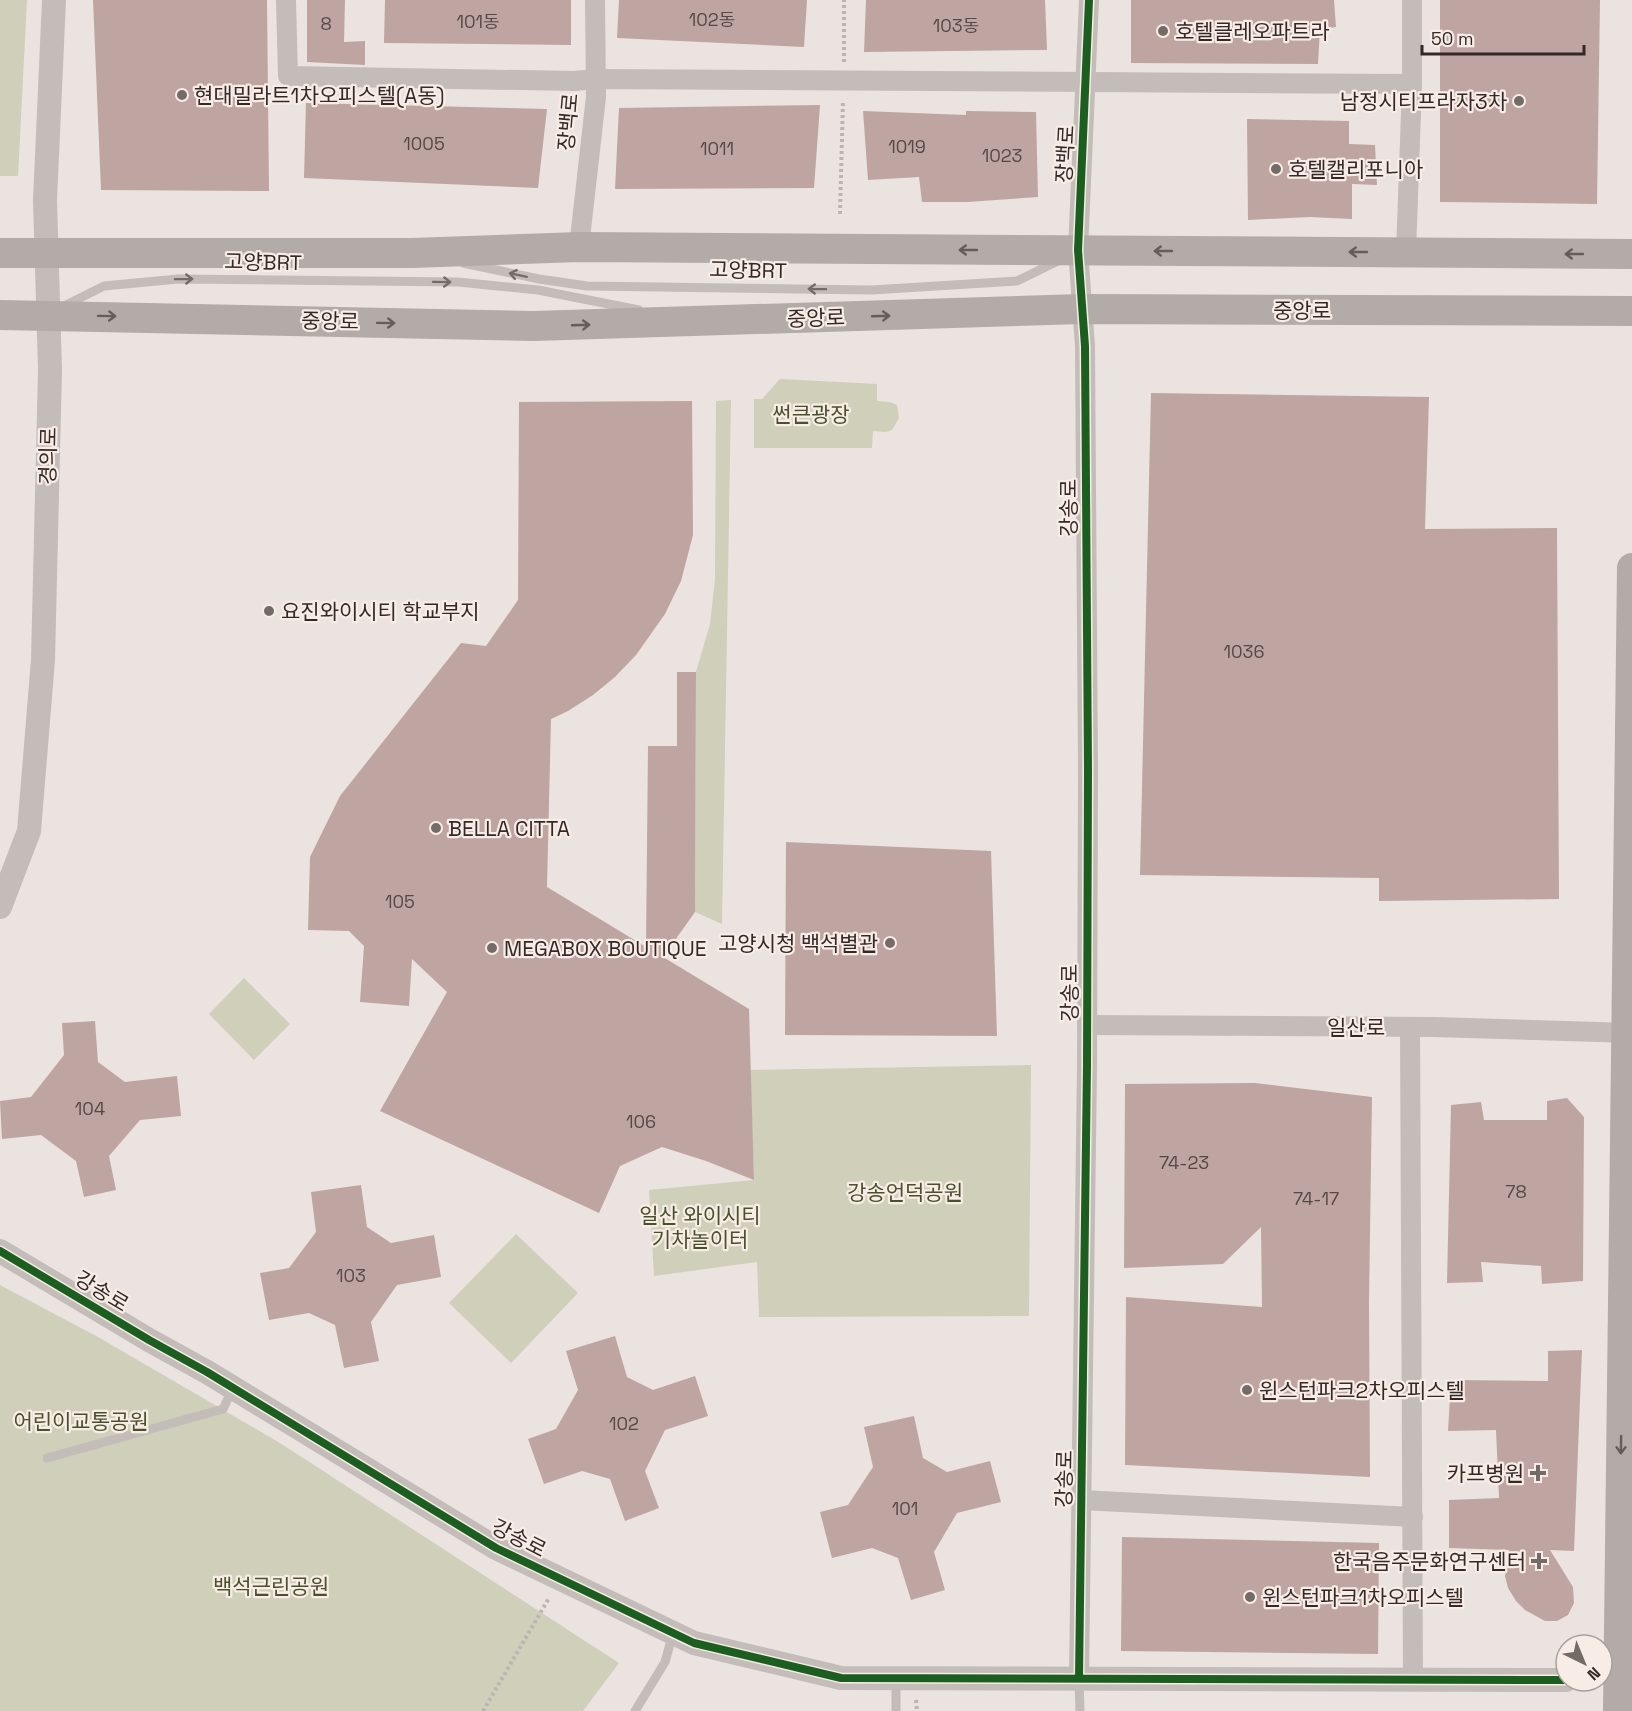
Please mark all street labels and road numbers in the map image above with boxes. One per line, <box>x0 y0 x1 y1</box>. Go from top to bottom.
street label: 장백로 <box>552 92 584 152</box>
street label: 장백로 <box>1050 124 1080 184</box>
street label: 고양BRT <box>224 248 302 276</box>
street label: 고양BRT <box>709 256 787 284</box>
street label: 중앙로 <box>1273 297 1331 324</box>
street label: 중앙로 <box>787 303 845 333</box>
street label: 중앙로 <box>301 307 359 335</box>
street label: 경의로 <box>34 427 62 485</box>
street label: 강송로 <box>1055 479 1082 537</box>
street label: 강송로 <box>1056 964 1083 1022</box>
street label: 일산로 <box>1327 1014 1385 1041</box>
street label: 강송로 <box>70 1265 134 1317</box>
street label: 강송로 <box>1050 1450 1078 1508</box>
street label: 강송로 <box>487 1513 551 1563</box>

